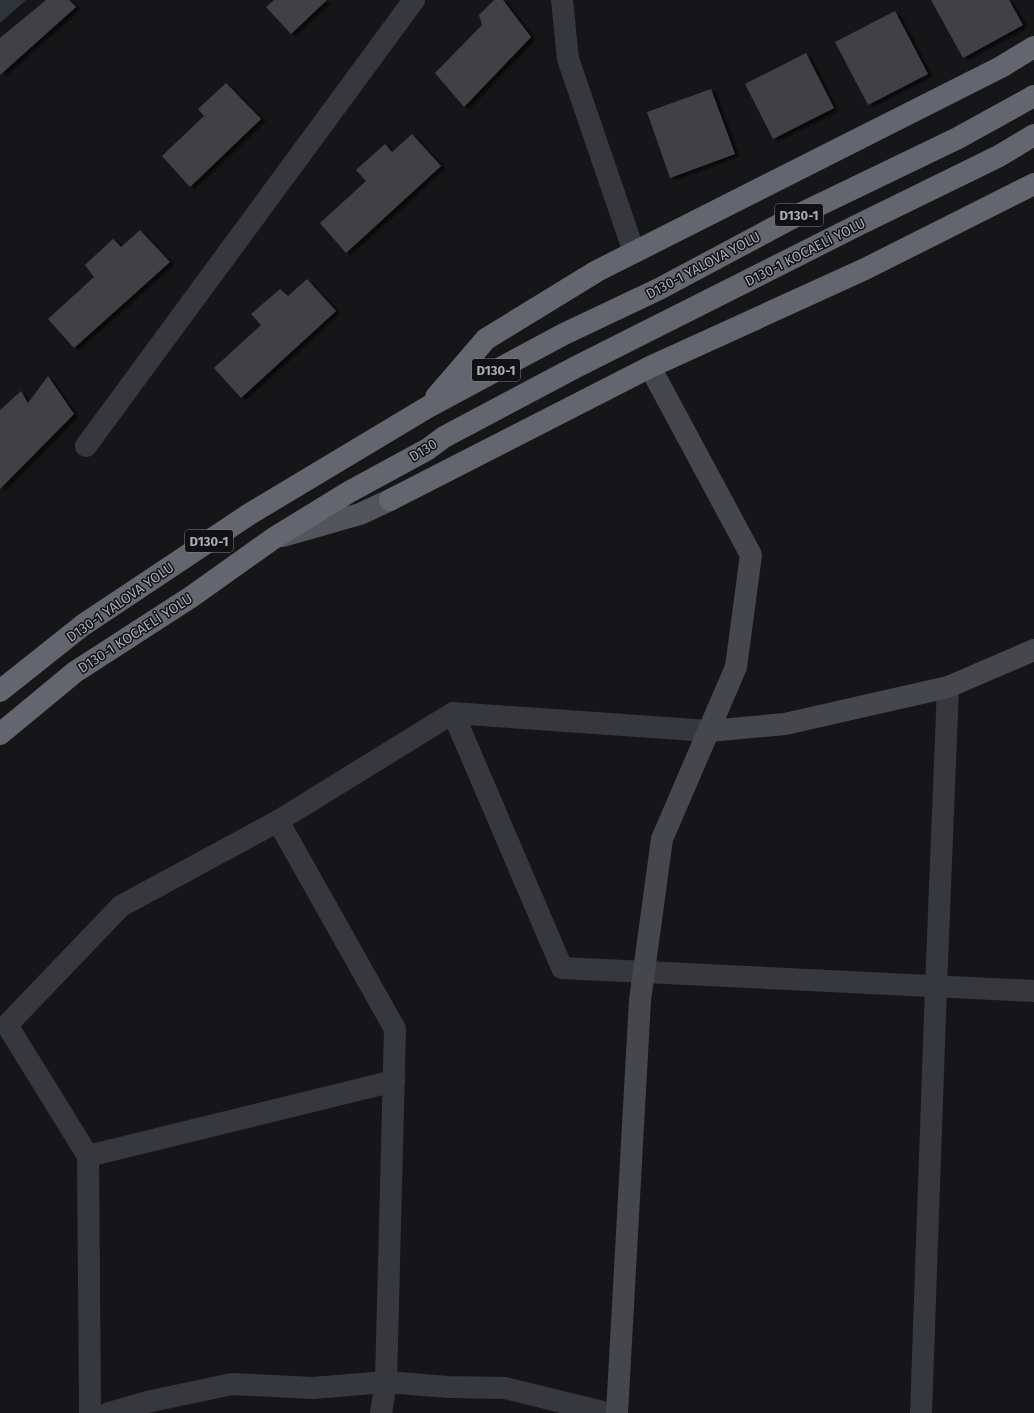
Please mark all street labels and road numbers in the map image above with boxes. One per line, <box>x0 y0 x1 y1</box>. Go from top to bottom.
road number: D130-1 <box>775 204 823 226</box>
street label: D130-1 KOCAELİ YOLU <box>742 214 868 290</box>
street label: D130-1 YALOVA YOLU <box>643 228 763 303</box>
road number: D130-1 <box>472 359 520 381</box>
street label: D130 <box>406 435 441 466</box>
road number: D130-1 <box>185 530 233 552</box>
street label: D130-1 YALOVA YOLU <box>63 559 177 646</box>
street label: D130-1 KOCAELİ YOLU <box>74 589 196 677</box>

